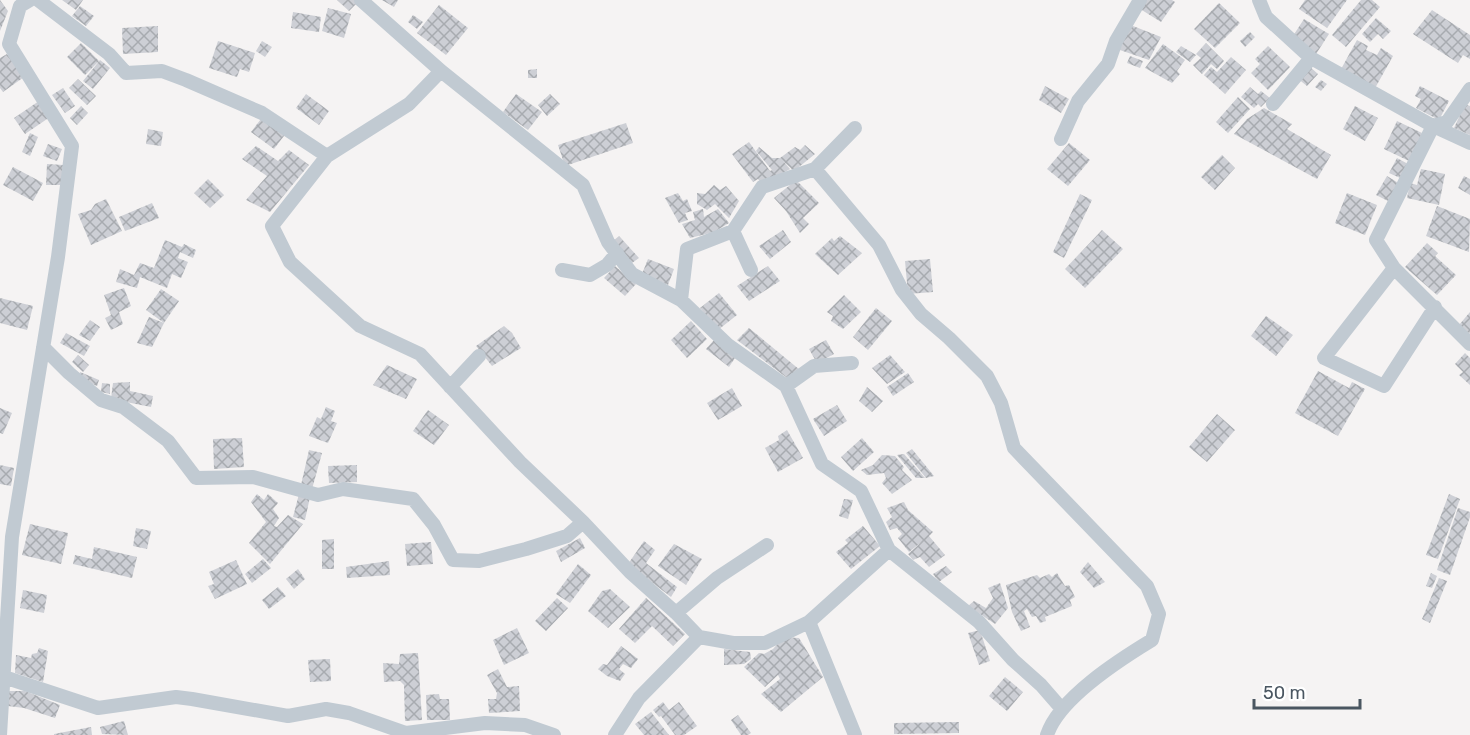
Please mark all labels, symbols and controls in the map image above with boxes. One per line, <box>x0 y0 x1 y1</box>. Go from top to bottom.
scale bar <box>1254 672 1360 710</box>
text: 50 m <box>1263 682 1306 704</box>

